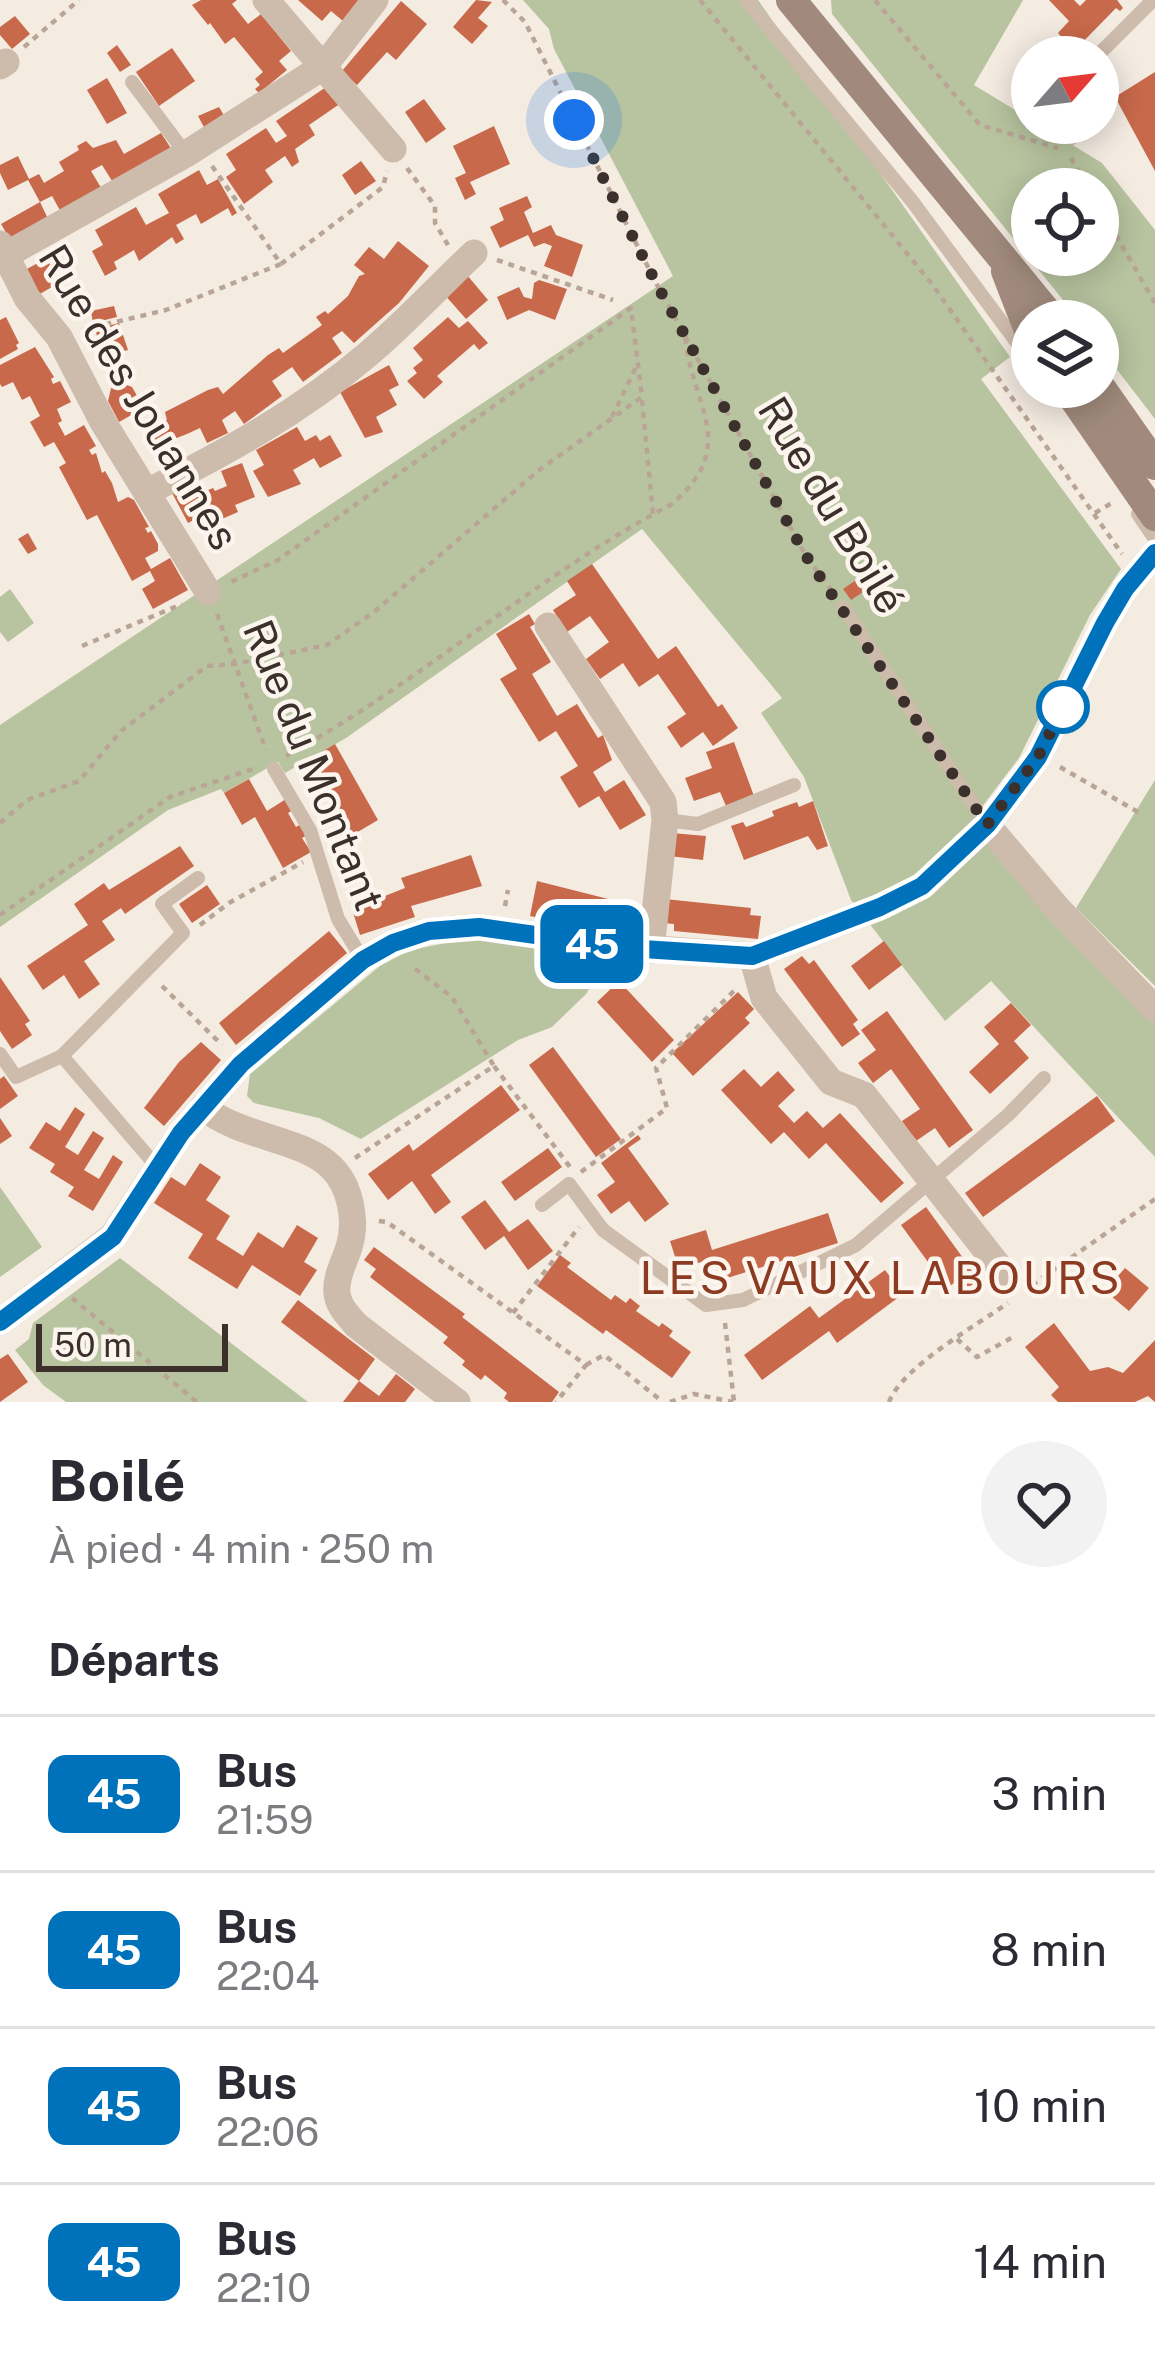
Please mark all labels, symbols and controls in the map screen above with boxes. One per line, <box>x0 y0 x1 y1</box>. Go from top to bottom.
north arrow <box>1011 36 1119 144</box>
map controls <box>1011 36 1119 408</box>
your location <box>544 90 604 150</box>
button: locate <box>1011 168 1119 276</box>
street label: Rue des Jouannes <box>29 236 250 558</box>
button: layers <box>1011 300 1119 408</box>
street label: Rue du Boilé <box>749 388 916 622</box>
street label: Rue du Montant <box>234 613 395 917</box>
unlabelled marker <box>1038 682 1088 732</box>
line badge: 45 <box>538 905 646 983</box>
text: 45 <box>564 919 620 968</box>
district label: LES VAUX LABOURS <box>639 1251 1123 1304</box>
scale bar <box>36 1318 228 1371</box>
text: 50 m <box>54 1326 132 1364</box>
button: heart <box>981 1441 1107 1567</box>
text: Boilé <box>48 1447 186 1514</box>
text: À pied · 4 min · 250 m <box>48 1526 434 1572</box>
text: Départs <box>48 1633 220 1686</box>
text: Bus <box>216 1744 297 1797</box>
text: 3 min <box>991 1767 1107 1820</box>
text: 45 <box>86 1769 142 1818</box>
text: 21:59 <box>216 1797 313 1843</box>
text: Bus <box>216 1900 297 1953</box>
text: 8 min <box>991 1923 1107 1976</box>
text: 45 <box>86 1925 142 1974</box>
text: 22:04 <box>216 1953 320 1999</box>
text: Bus <box>216 2056 297 2109</box>
text: 10 min <box>974 2079 1107 2132</box>
text: 45 <box>86 2081 142 2130</box>
text: 22:06 <box>216 2109 319 2155</box>
text: Bus <box>216 2212 297 2265</box>
text: 14 min <box>973 2235 1107 2288</box>
text: 45 <box>86 2237 142 2286</box>
text: 22:10 <box>216 2265 311 2311</box>

